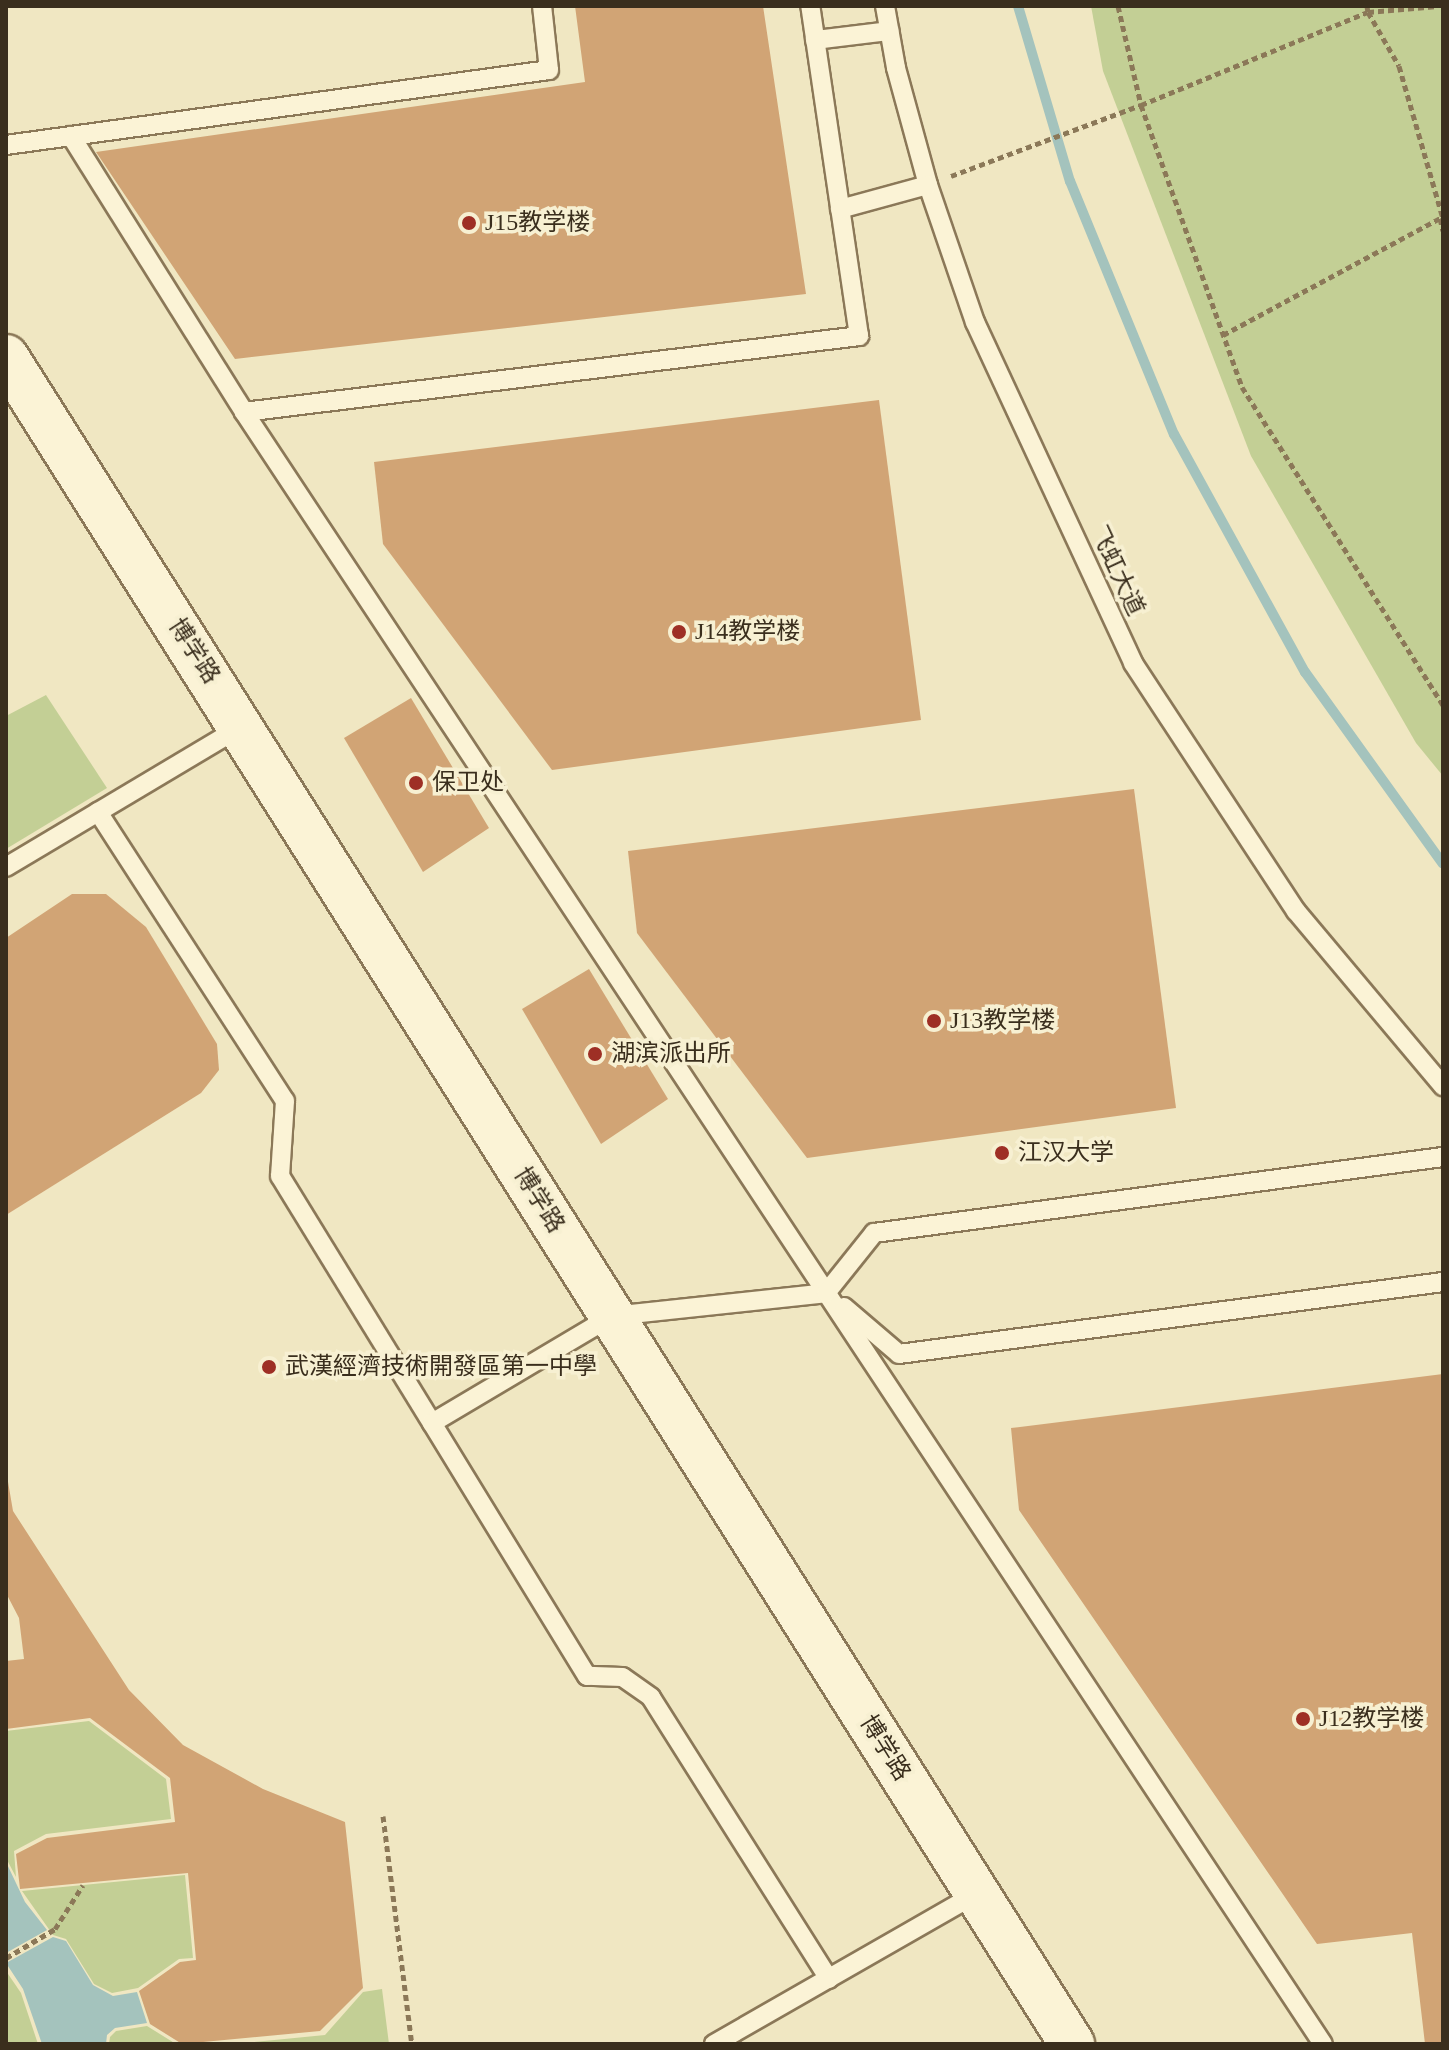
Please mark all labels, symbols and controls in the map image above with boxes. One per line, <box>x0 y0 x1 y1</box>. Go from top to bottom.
place label: J15教学楼 <box>485 209 590 237</box>
marker: J15教学楼 <box>460 214 478 232</box>
street label: 飞虹大道 <box>1084 521 1150 621</box>
street label: 博学路 <box>162 613 226 689</box>
place label: J14教学楼 <box>695 618 800 646</box>
marker: J14教学楼 <box>670 623 688 641</box>
place label: 保卫处 <box>432 769 504 797</box>
marker: 保卫处 <box>407 774 425 792</box>
place label: J13教学楼 <box>950 1007 1055 1035</box>
marker: J13教学楼 <box>925 1012 943 1030</box>
place label: 湖滨派出所 <box>611 1040 731 1068</box>
marker: 湖滨派出所 <box>586 1045 604 1063</box>
place label: 江汉大学 <box>1018 1139 1114 1167</box>
marker: 江汉大学 <box>993 1144 1011 1162</box>
street label: 博学路 <box>508 1162 570 1238</box>
place label: 武漢經濟技術開發區第一中學 <box>285 1353 597 1381</box>
marker: 武漢經濟技術開發區第一中學 <box>260 1358 278 1376</box>
place label: J12教学楼 <box>1319 1705 1424 1733</box>
street label: 博学路 <box>854 1710 916 1786</box>
marker: J12教学楼 <box>1294 1710 1312 1728</box>

